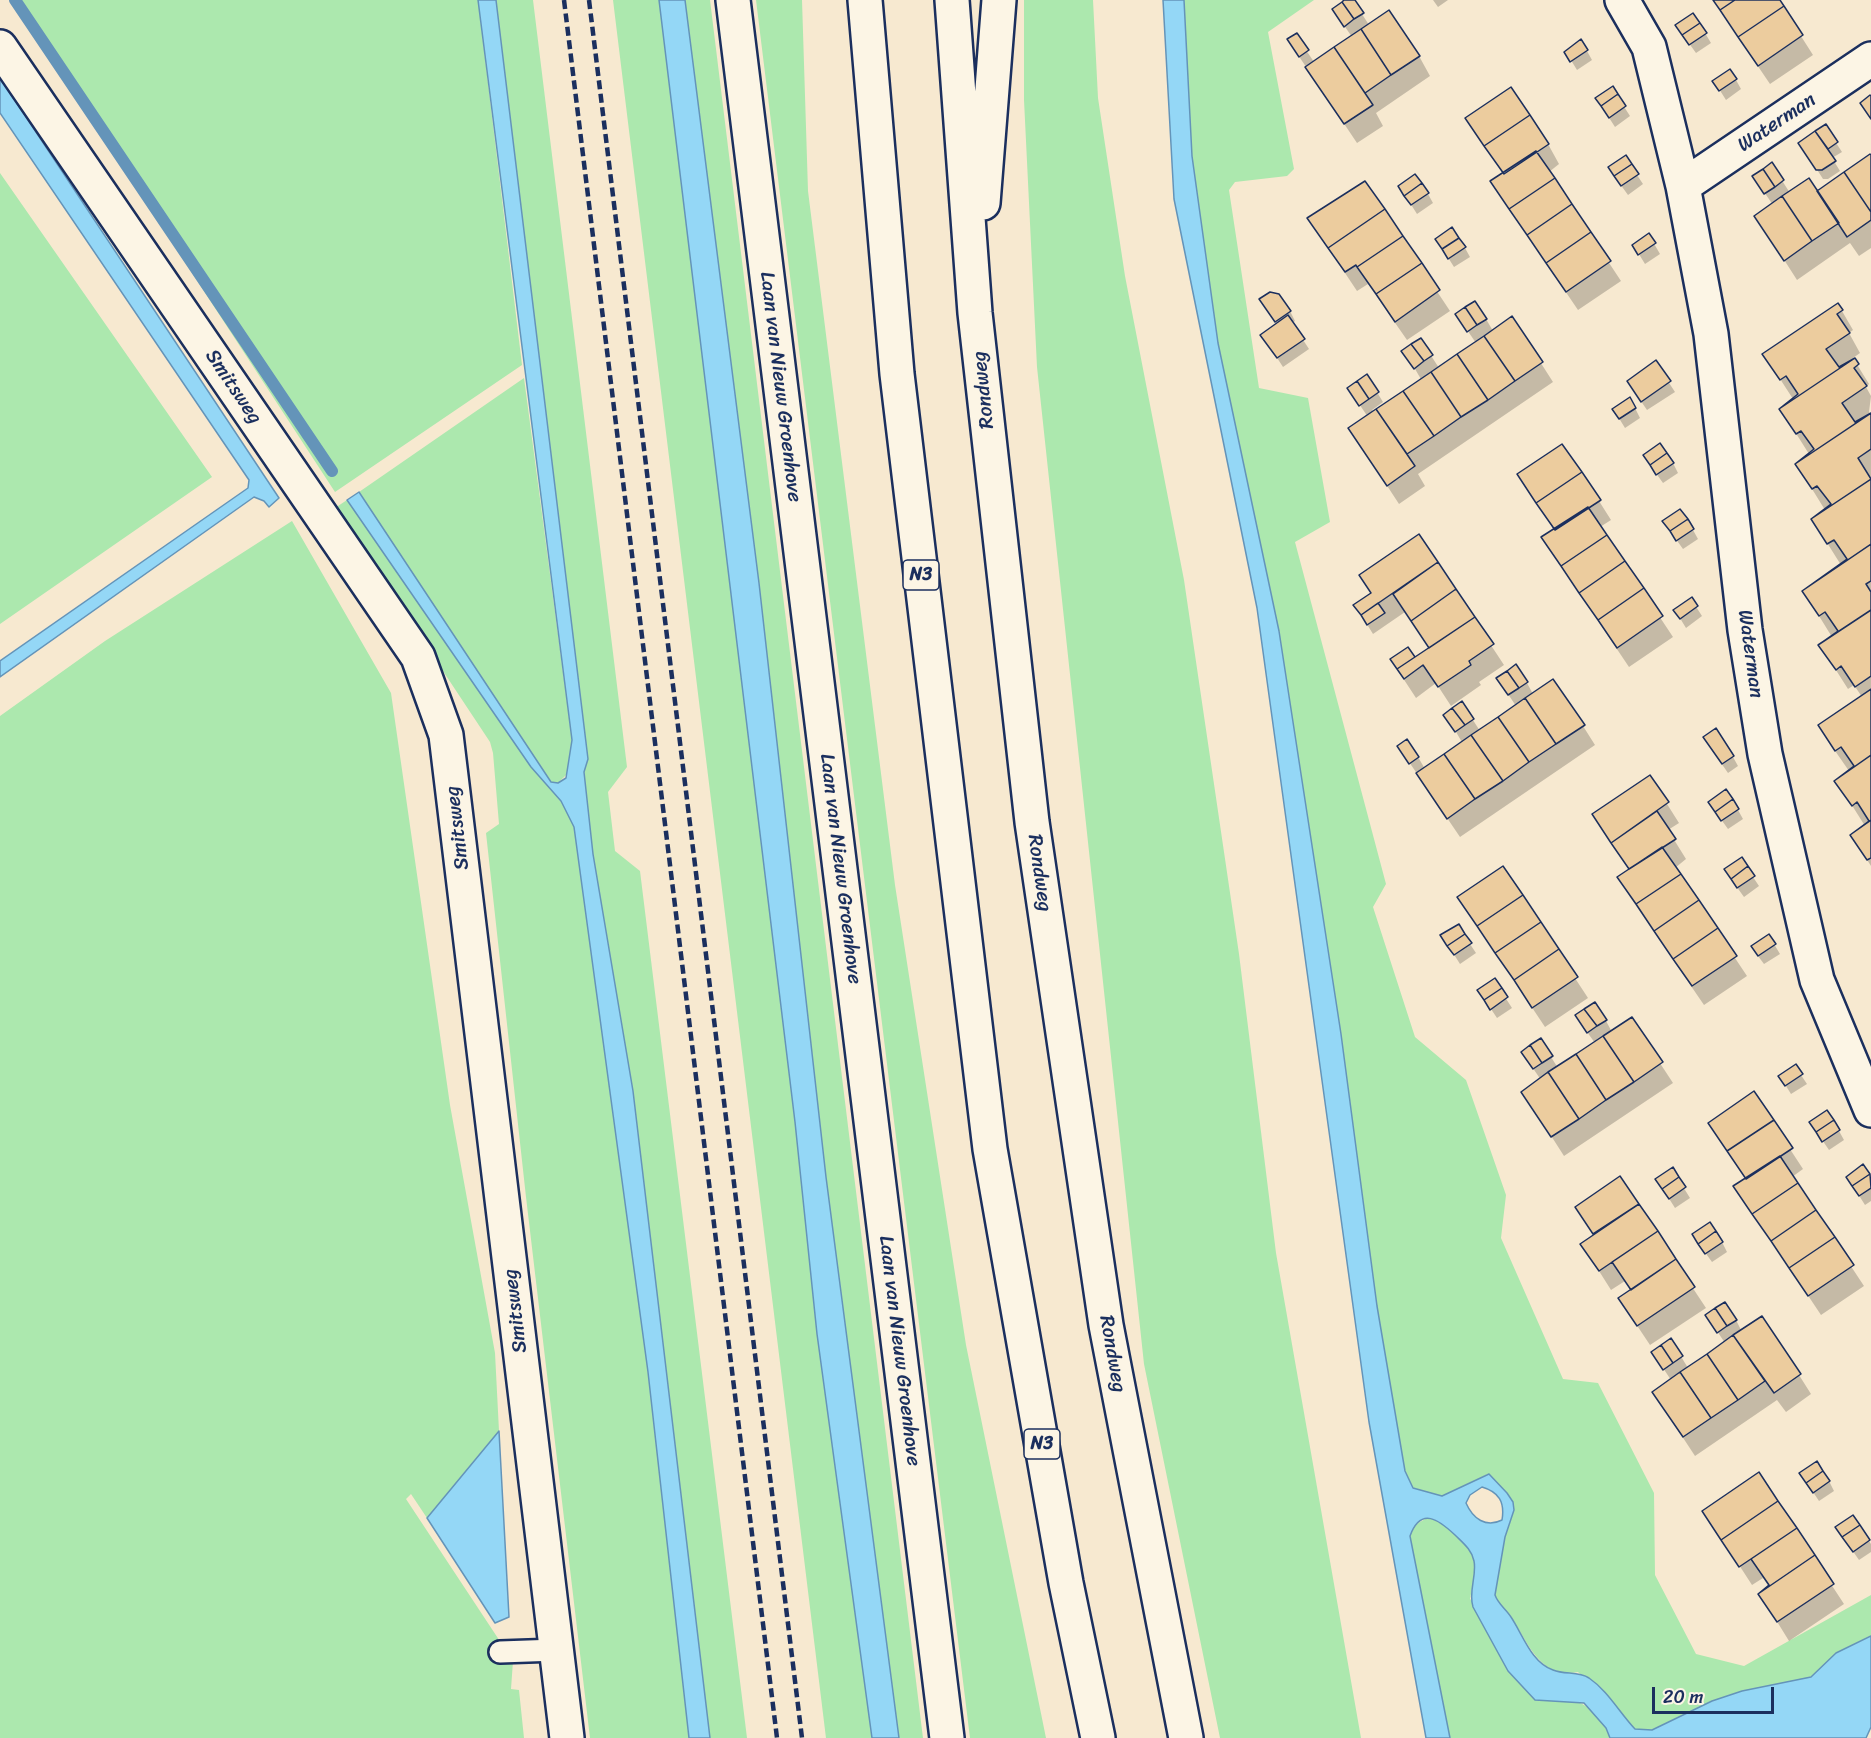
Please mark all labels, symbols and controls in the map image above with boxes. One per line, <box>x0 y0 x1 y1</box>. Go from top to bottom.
street label: Waterman <box>1733 88 1821 158</box>
street label: Laan van Nieuw Groenhove <box>754 270 806 504</box>
street label: Smitsweg <box>199 345 267 429</box>
street label: Rondweg <box>968 350 1000 430</box>
road number: N3 <box>903 560 939 590</box>
street label: Waterman <box>1732 608 1768 700</box>
street label: Laan van Nieuw Groenhove <box>814 752 866 986</box>
street label: Smitsweg <box>441 785 475 871</box>
street label: Rondweg <box>1022 833 1056 913</box>
street label: Laan van Nieuw Groenhove <box>873 1234 925 1468</box>
street label: Smitsweg <box>499 1268 533 1354</box>
street label: Rondweg <box>1093 1314 1131 1394</box>
road number: N3 <box>1024 1429 1060 1459</box>
scale bar <box>1655 1675 1776 1713</box>
text: 20 m <box>1663 1681 1703 1713</box>

